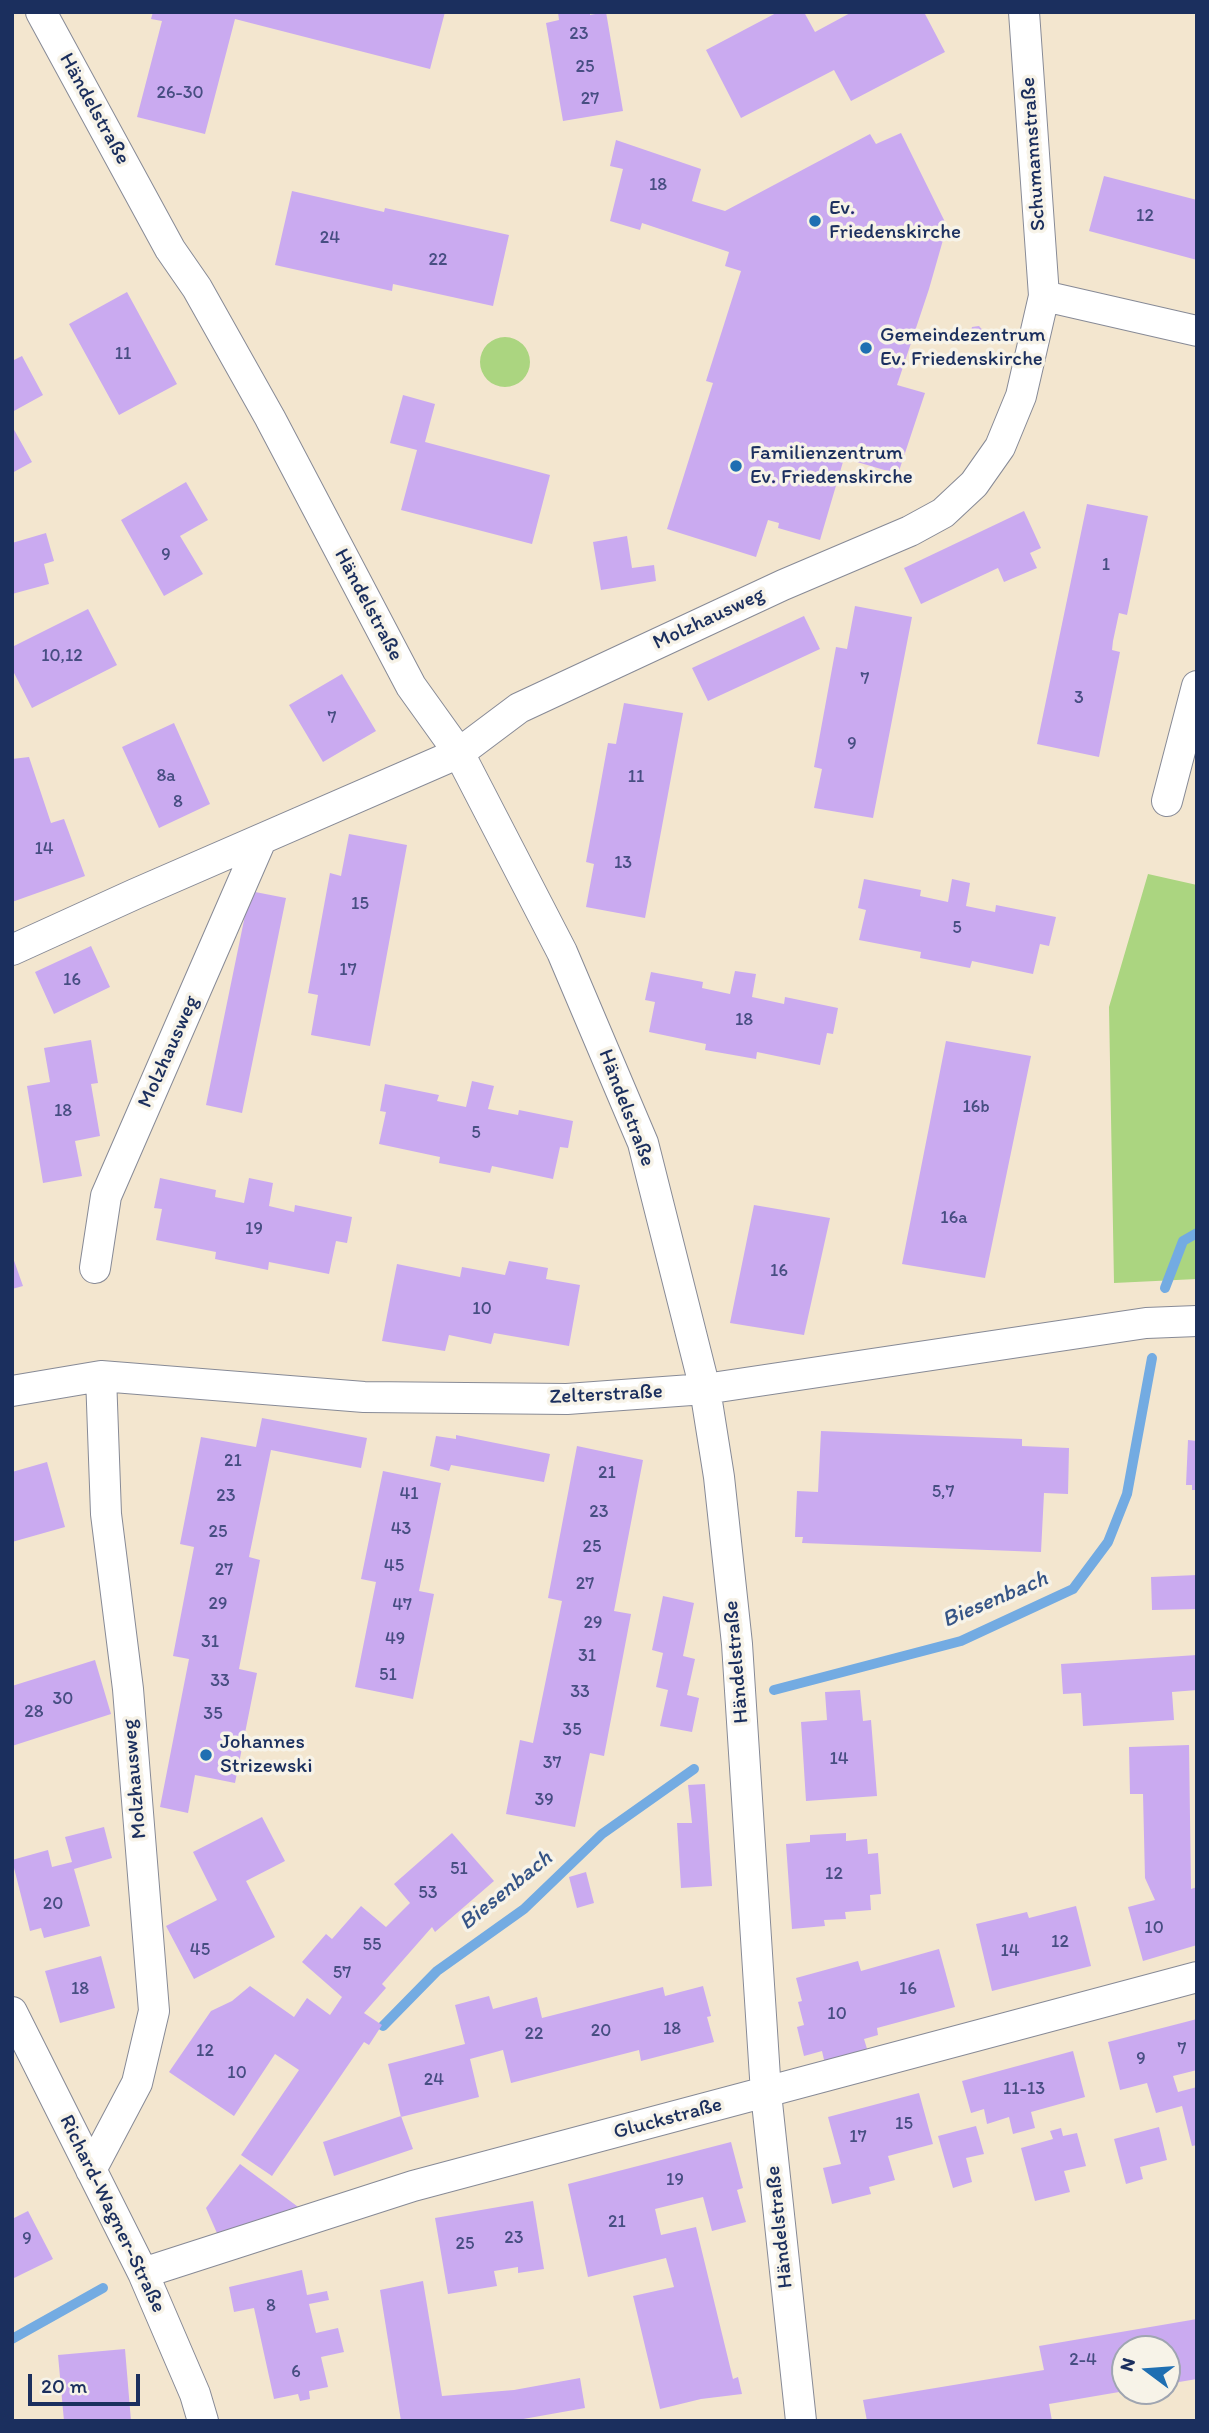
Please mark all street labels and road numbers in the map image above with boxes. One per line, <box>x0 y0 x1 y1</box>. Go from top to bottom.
street label: Händelstraße <box>53 49 135 169</box>
street label: Schumannstraße <box>1016 76 1052 232</box>
street label: Händelstraße <box>328 545 408 665</box>
street label: Molzhausweg <box>649 582 769 656</box>
street label: Molzhausweg <box>133 992 205 1112</box>
street label: Händelstraße <box>592 1046 660 1170</box>
street label: Zelterstraße <box>549 1379 663 1411</box>
street label: Händelstraße <box>719 1599 755 1725</box>
street label: Molzhausweg <box>117 1718 153 1840</box>
street label: Gluckstraße <box>611 2092 725 2146</box>
street label: Richard-Wagner-Straße <box>53 2111 171 2317</box>
street label: Händelstraße <box>761 2164 799 2290</box>

